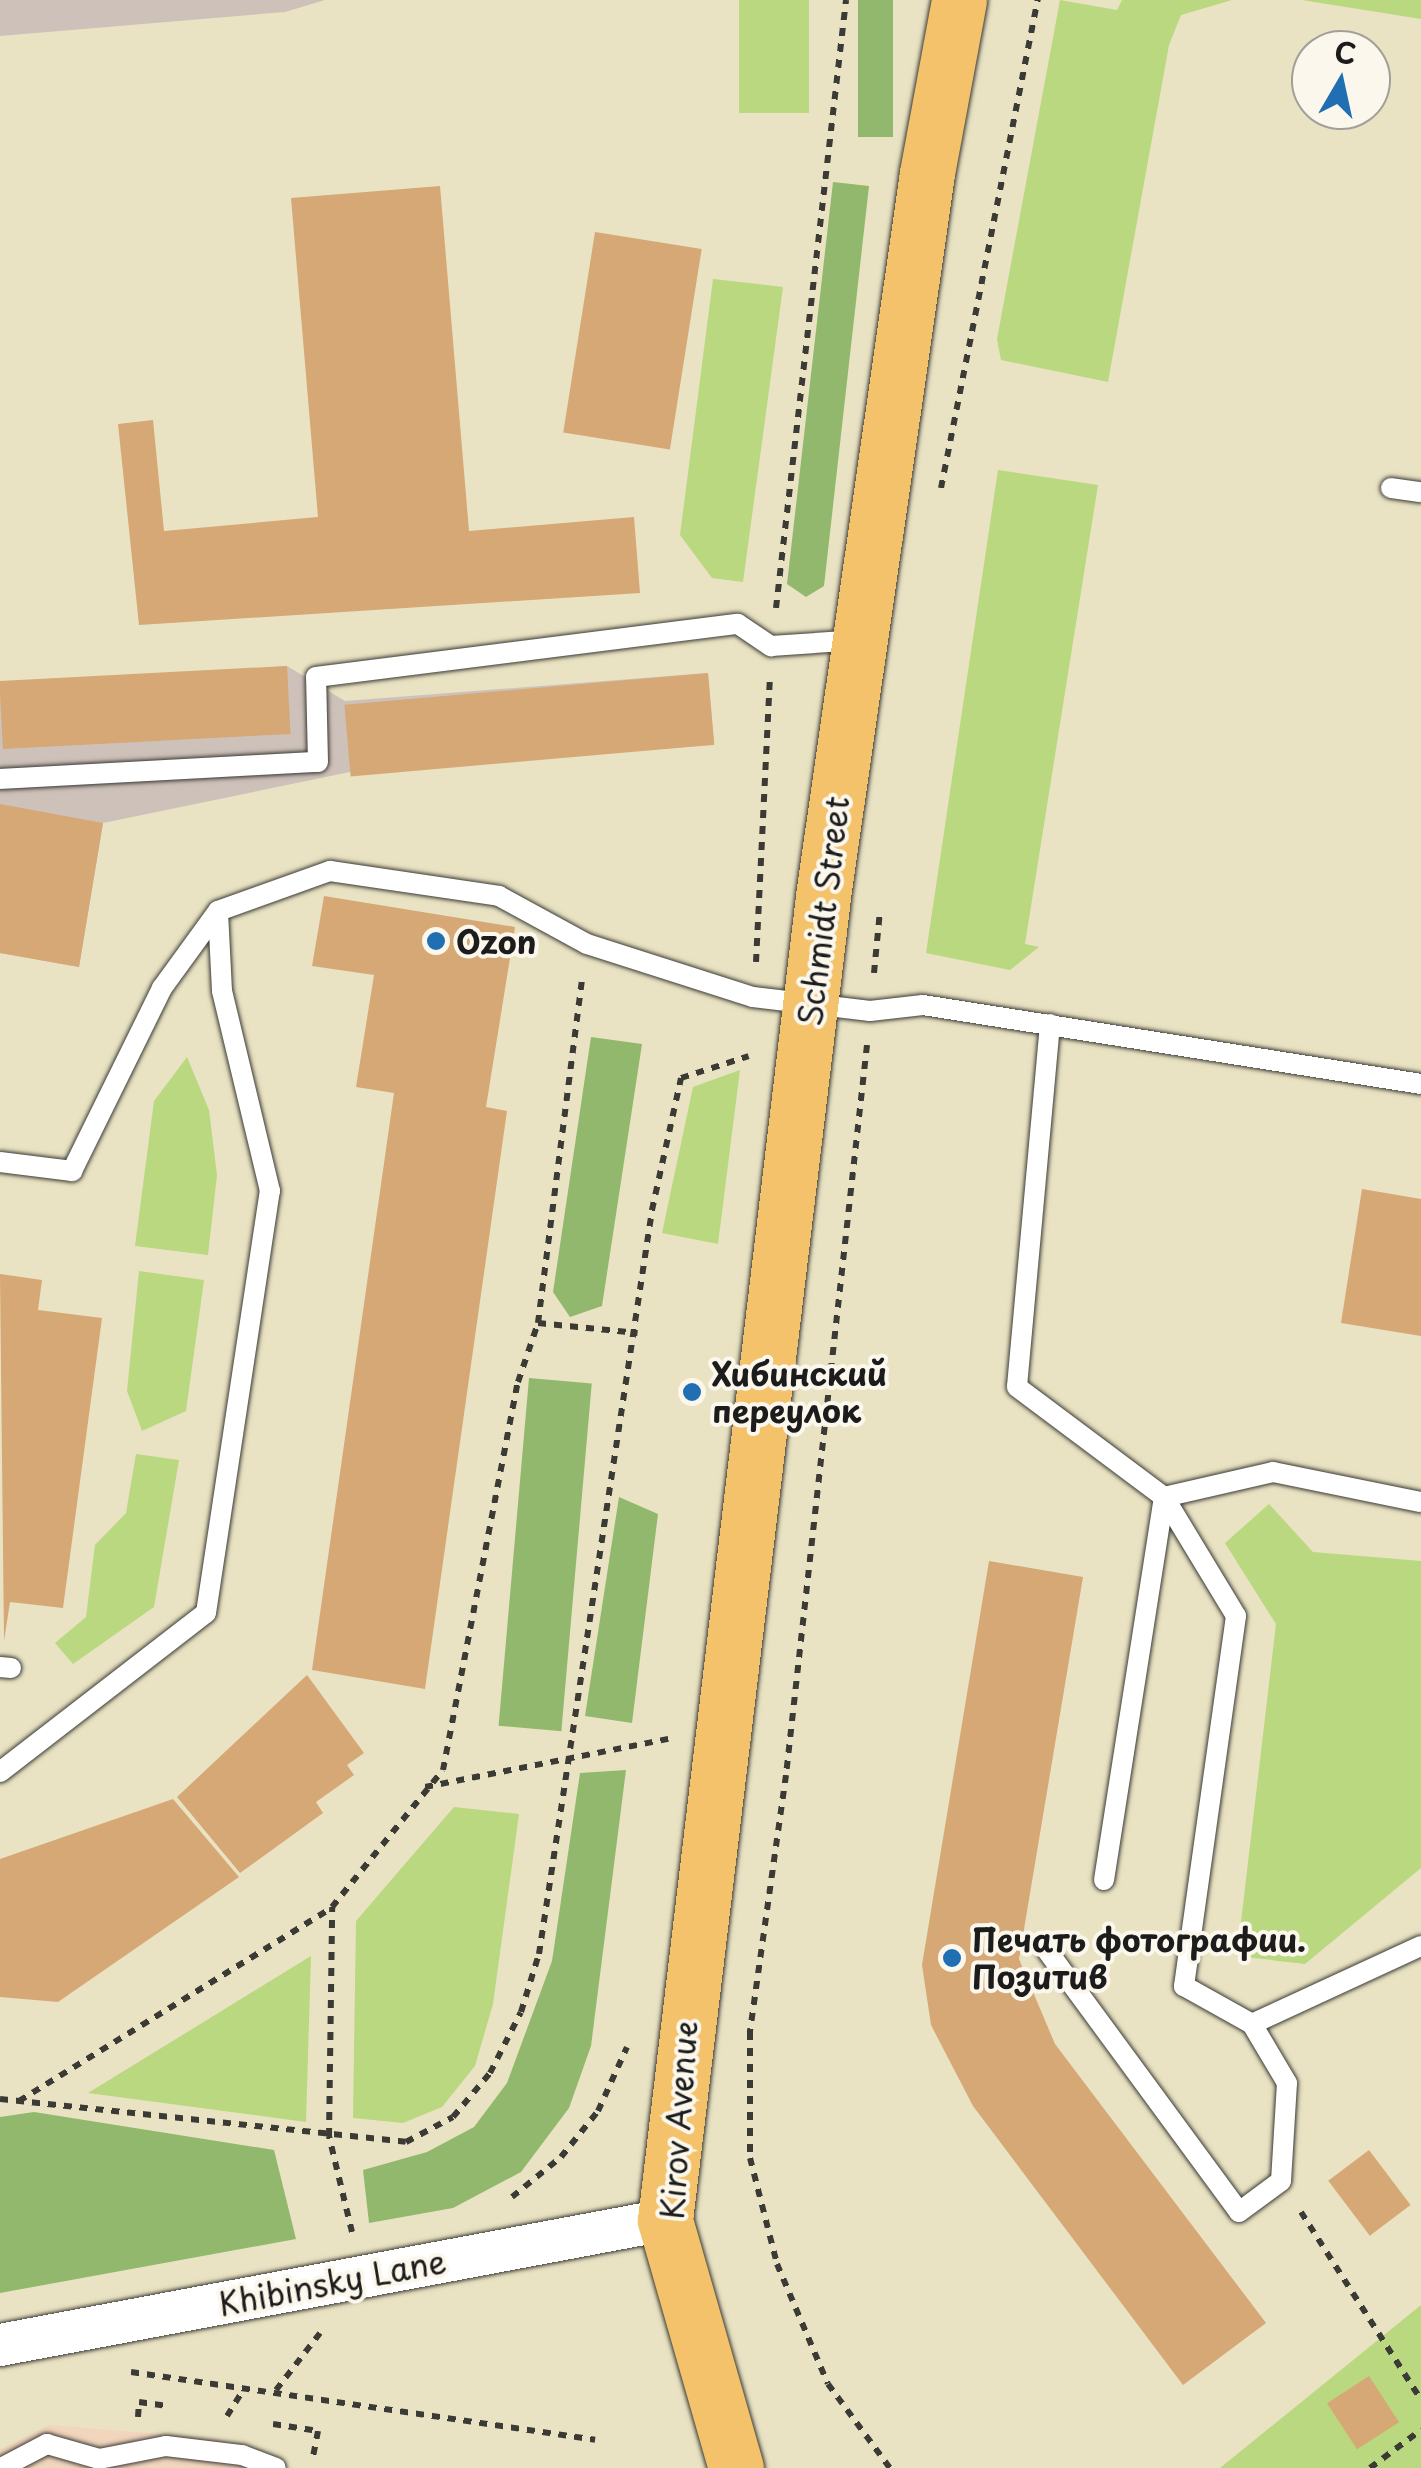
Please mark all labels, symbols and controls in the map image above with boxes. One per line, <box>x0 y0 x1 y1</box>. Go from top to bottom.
text: С <box>1332 29 1359 75</box>
north arrow <box>1291 30 1391 130</box>
street label: Schmidt Street <box>790 793 856 1029</box>
place label: Ozon <box>456 922 536 960</box>
marker: Ozon <box>425 930 447 952</box>
place label: Хибинский переулок <box>712 1355 887 1430</box>
marker: Хибинский переулок <box>681 1381 703 1403</box>
place label: Печать фотографии. Позитив <box>972 1921 1307 1996</box>
marker: Печать фотографии. Позитив <box>941 1947 963 1969</box>
street label: Kirov Avenue <box>652 2019 704 2221</box>
street label: Khibinsky Lane <box>214 2241 450 2323</box>

